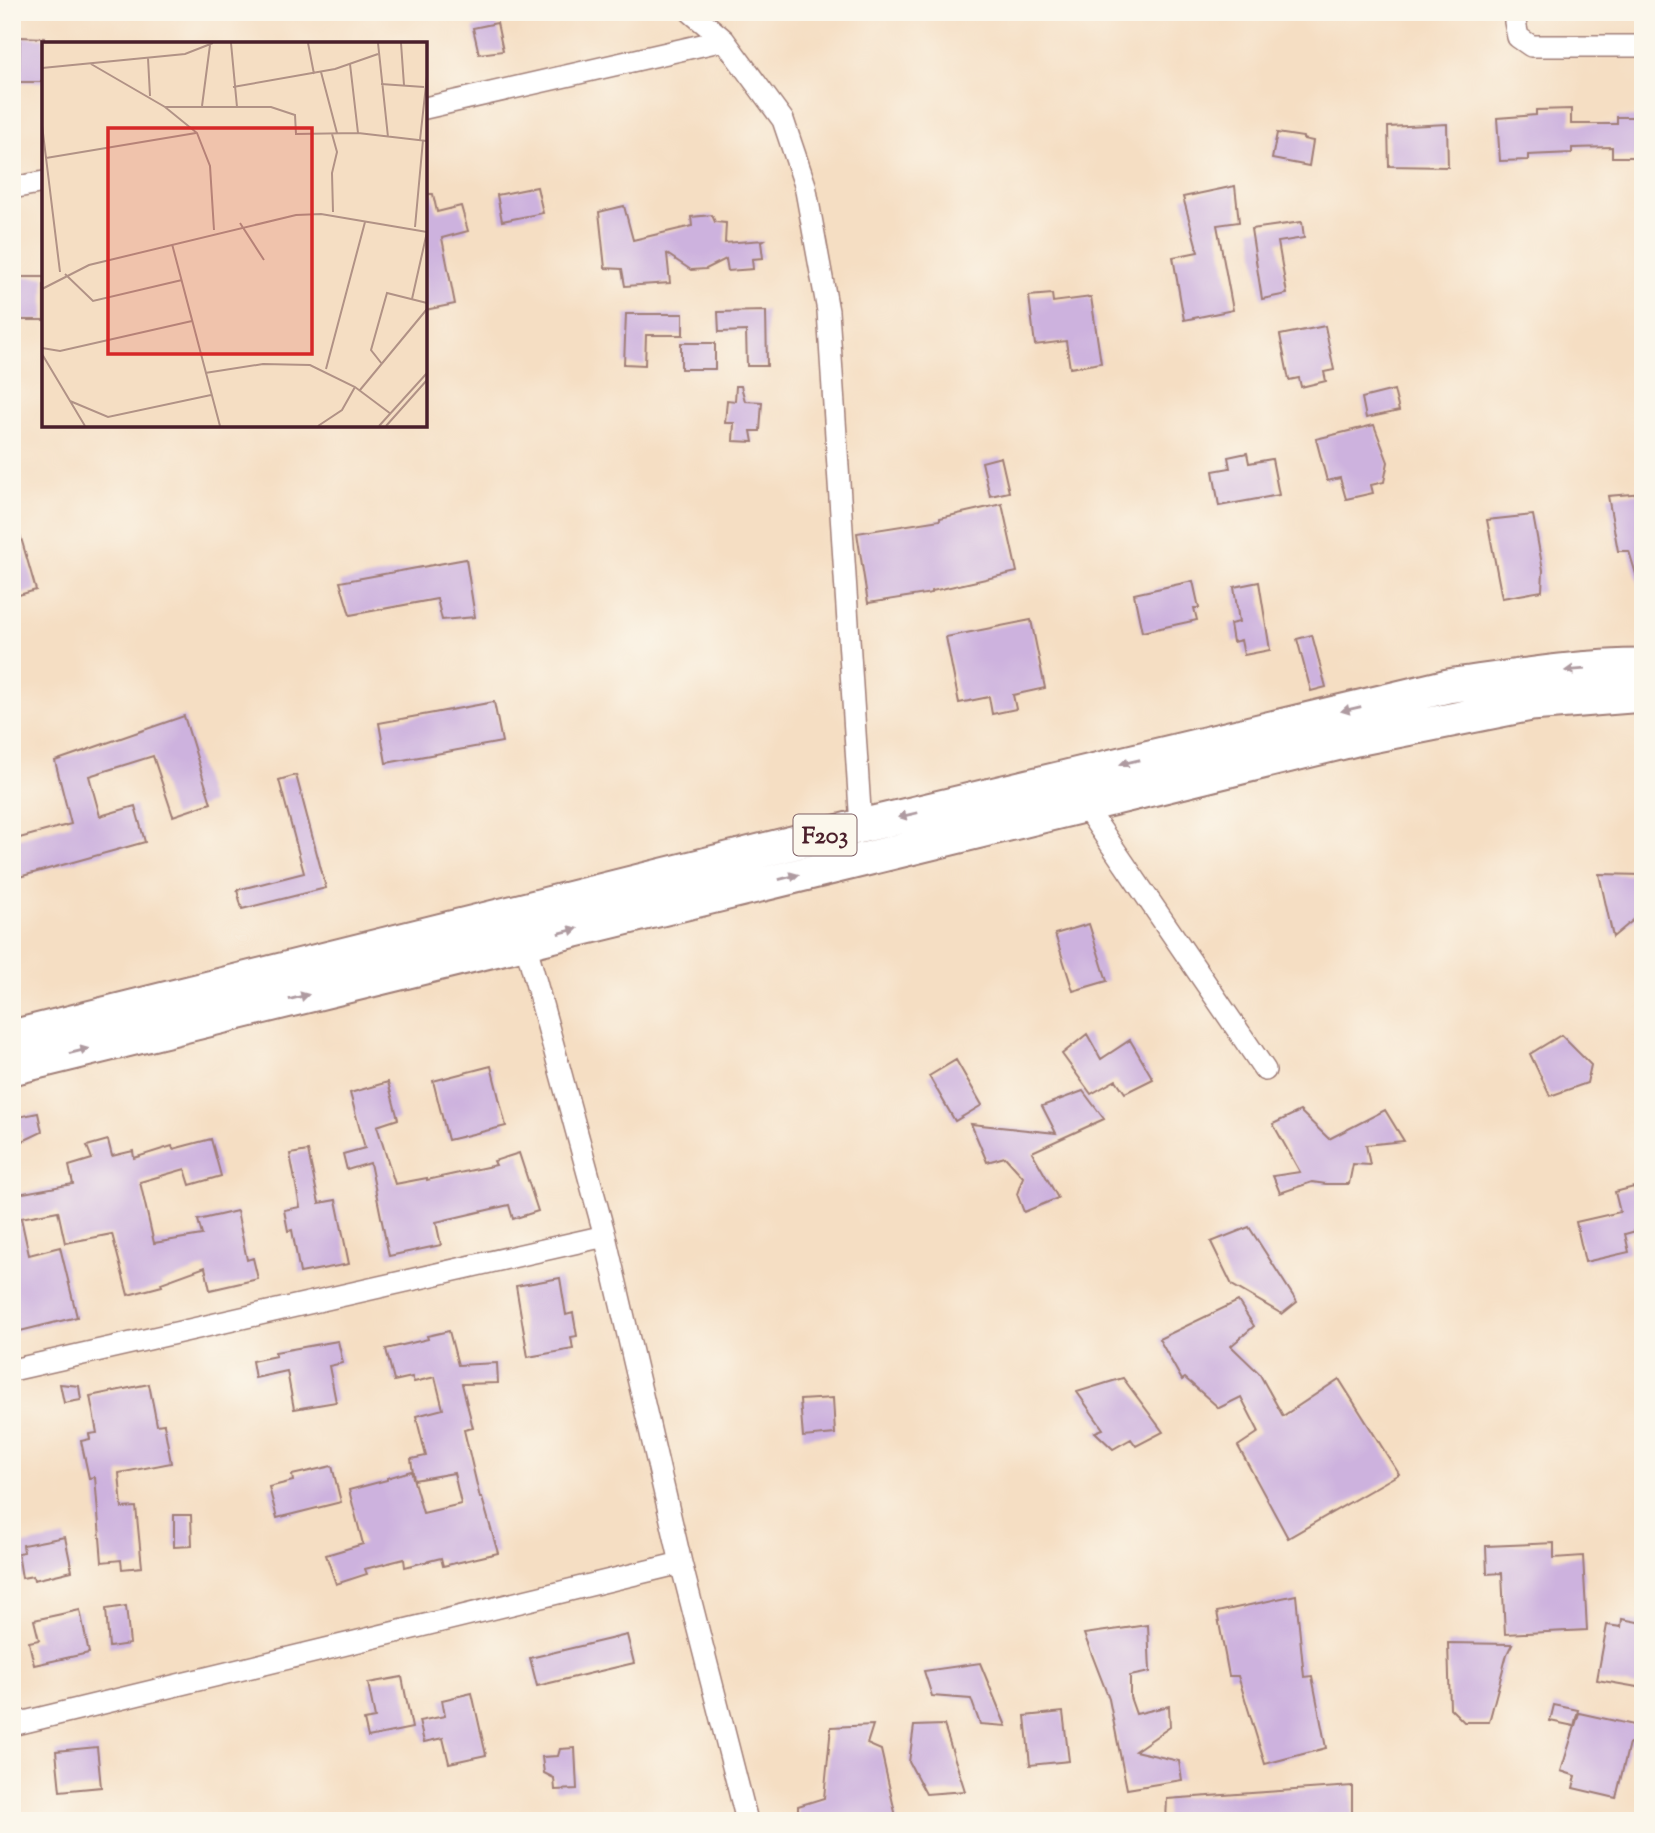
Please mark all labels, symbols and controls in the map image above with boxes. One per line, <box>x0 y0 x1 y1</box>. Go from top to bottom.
inset map <box>42 42 427 427</box>
one-way arrow <box>1563 665 1585 676</box>
one-way arrow <box>1340 704 1362 715</box>
one-way arrow <box>1119 757 1141 768</box>
one-way arrow <box>897 810 919 821</box>
road number: F203 <box>794 814 856 856</box>
one-way arrow <box>778 871 800 882</box>
one-way arrow <box>557 926 579 937</box>
one-way arrow <box>289 991 311 1002</box>
one-way arrow <box>68 1045 90 1056</box>

